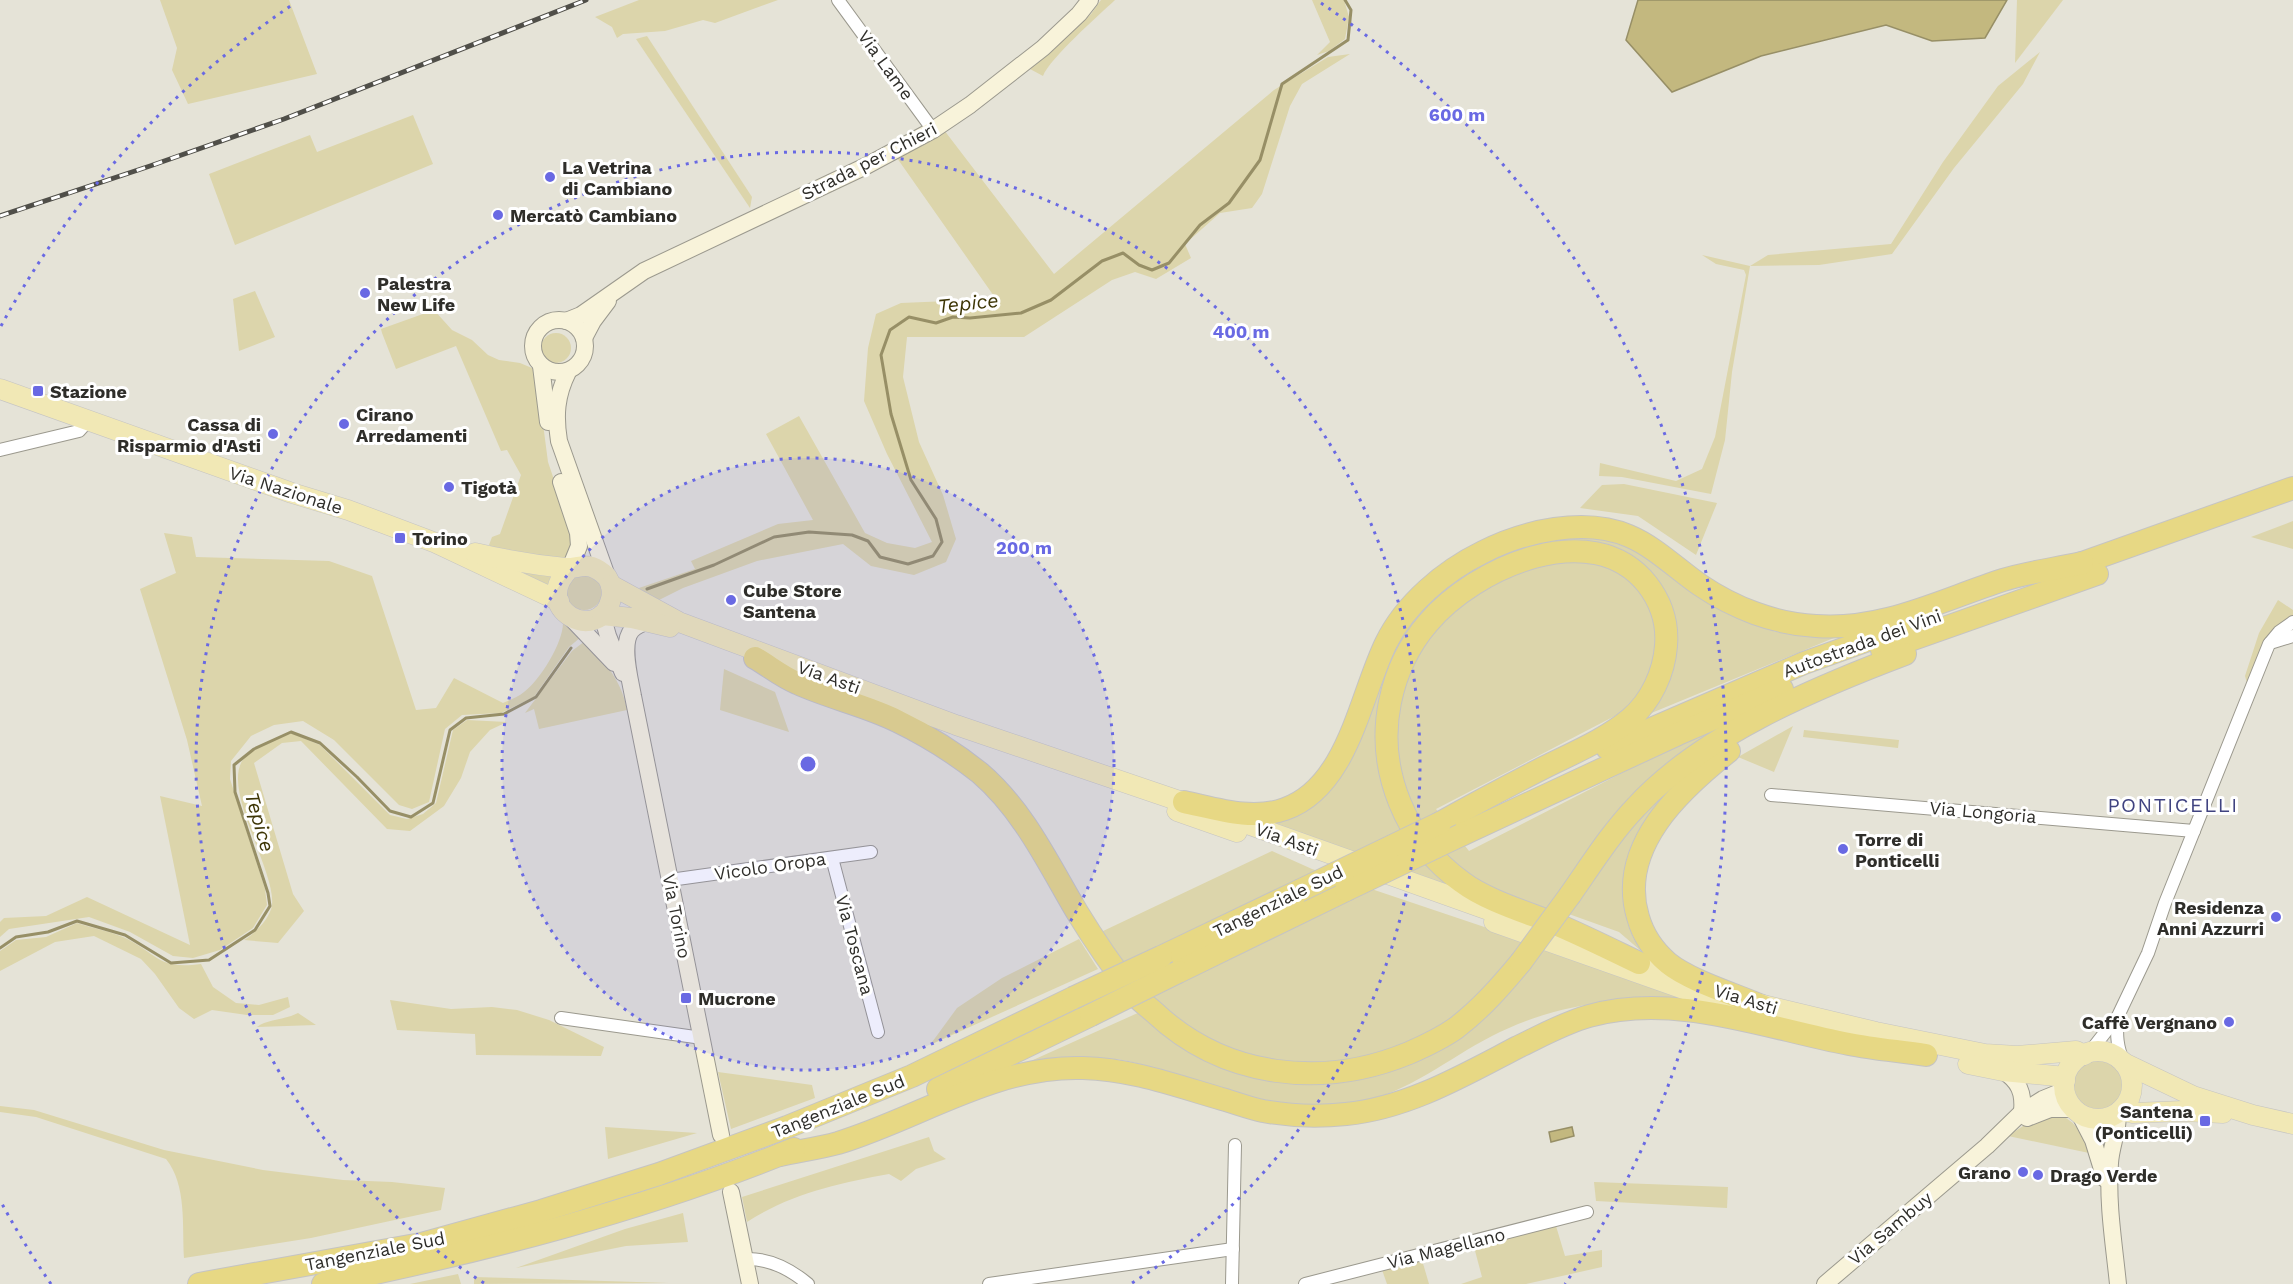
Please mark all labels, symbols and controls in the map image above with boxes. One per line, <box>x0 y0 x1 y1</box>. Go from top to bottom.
street label: Via Lame <box>854 26 918 104</box>
text: 600 m <box>1429 104 1485 125</box>
street label: Strada per Chieri <box>798 118 940 204</box>
place label: La Vetrina di Cambiano <box>562 157 672 199</box>
marker: La Vetrina di Cambiano <box>543 170 557 184</box>
place label: Mercatò Cambiano <box>510 205 677 226</box>
marker: Mercatò Cambiano <box>491 208 505 222</box>
place label: Palestra New Life <box>377 273 455 315</box>
marker: Palestra New Life <box>358 286 372 300</box>
water label: Tepice <box>936 288 1000 318</box>
text: 400 m <box>1213 321 1269 342</box>
place label: Stazione <box>50 381 127 402</box>
marker: Stazione <box>31 384 45 398</box>
place label: Cirano Arredamenti <box>356 404 467 446</box>
place label: Cassa di Risparmio d'Asti <box>117 414 261 456</box>
marker: Cirano Arredamenti <box>337 417 351 431</box>
marker: Cassa di Risparmio d'Asti <box>266 427 280 441</box>
street label: Via Nazionale <box>227 462 345 518</box>
place label: Tigotà <box>461 477 518 498</box>
marker: Tigotà <box>442 480 456 494</box>
place label: Torino <box>412 528 468 549</box>
marker: Torino <box>393 531 407 545</box>
text: 200 m <box>996 537 1052 558</box>
place label: Cube Store Santena <box>743 580 842 622</box>
marker: Cube Store Santena <box>724 593 738 607</box>
street label: Autostrada dei Vini <box>1780 605 1944 681</box>
street label: Via Asti <box>795 656 863 698</box>
centre of rings <box>798 754 818 774</box>
water label: Tepice <box>240 789 280 855</box>
district label: PONTICELLI <box>2107 793 2239 817</box>
street label: Via Longoria <box>1929 797 2037 827</box>
street label: Via Asti <box>1253 818 1321 860</box>
place label: Torre di Ponticelli <box>1855 829 1939 871</box>
marker: Torre di Ponticelli <box>1836 842 1850 856</box>
street label: Vicolo Oropa <box>713 848 827 884</box>
street label: Tangenziale Sud <box>1210 860 1346 942</box>
street label: Via Torino <box>659 872 695 960</box>
street label: Via Toscana <box>832 893 878 997</box>
place label: Residenza Anni Azzurri <box>2157 897 2265 939</box>
marker: Residenza Anni Azzurri <box>2269 910 2283 924</box>
street label: Via Asti <box>1712 979 1780 1019</box>
place label: Mucrone <box>698 988 776 1009</box>
marker: Mucrone <box>679 991 693 1005</box>
place label: Caffè Vergnano <box>2082 1012 2217 1033</box>
marker: Caffè Vergnano <box>2222 1015 2236 1029</box>
street label: Tangenziale Sud <box>768 1070 908 1142</box>
place label: Santena (Ponticelli) <box>2095 1101 2194 1143</box>
marker: Santena (Ponticelli) <box>2198 1114 2212 1128</box>
place label: Grano <box>1958 1162 2011 1183</box>
marker: Grano <box>2016 1165 2030 1179</box>
place label: Drago Verde <box>2050 1165 2158 1186</box>
marker: Drago Verde <box>2031 1168 2045 1182</box>
street label: Via Sambuy <box>1844 1186 1937 1269</box>
street label: Via Magellano <box>1385 1223 1507 1273</box>
street label: Tangenziale Sud <box>303 1227 447 1275</box>

